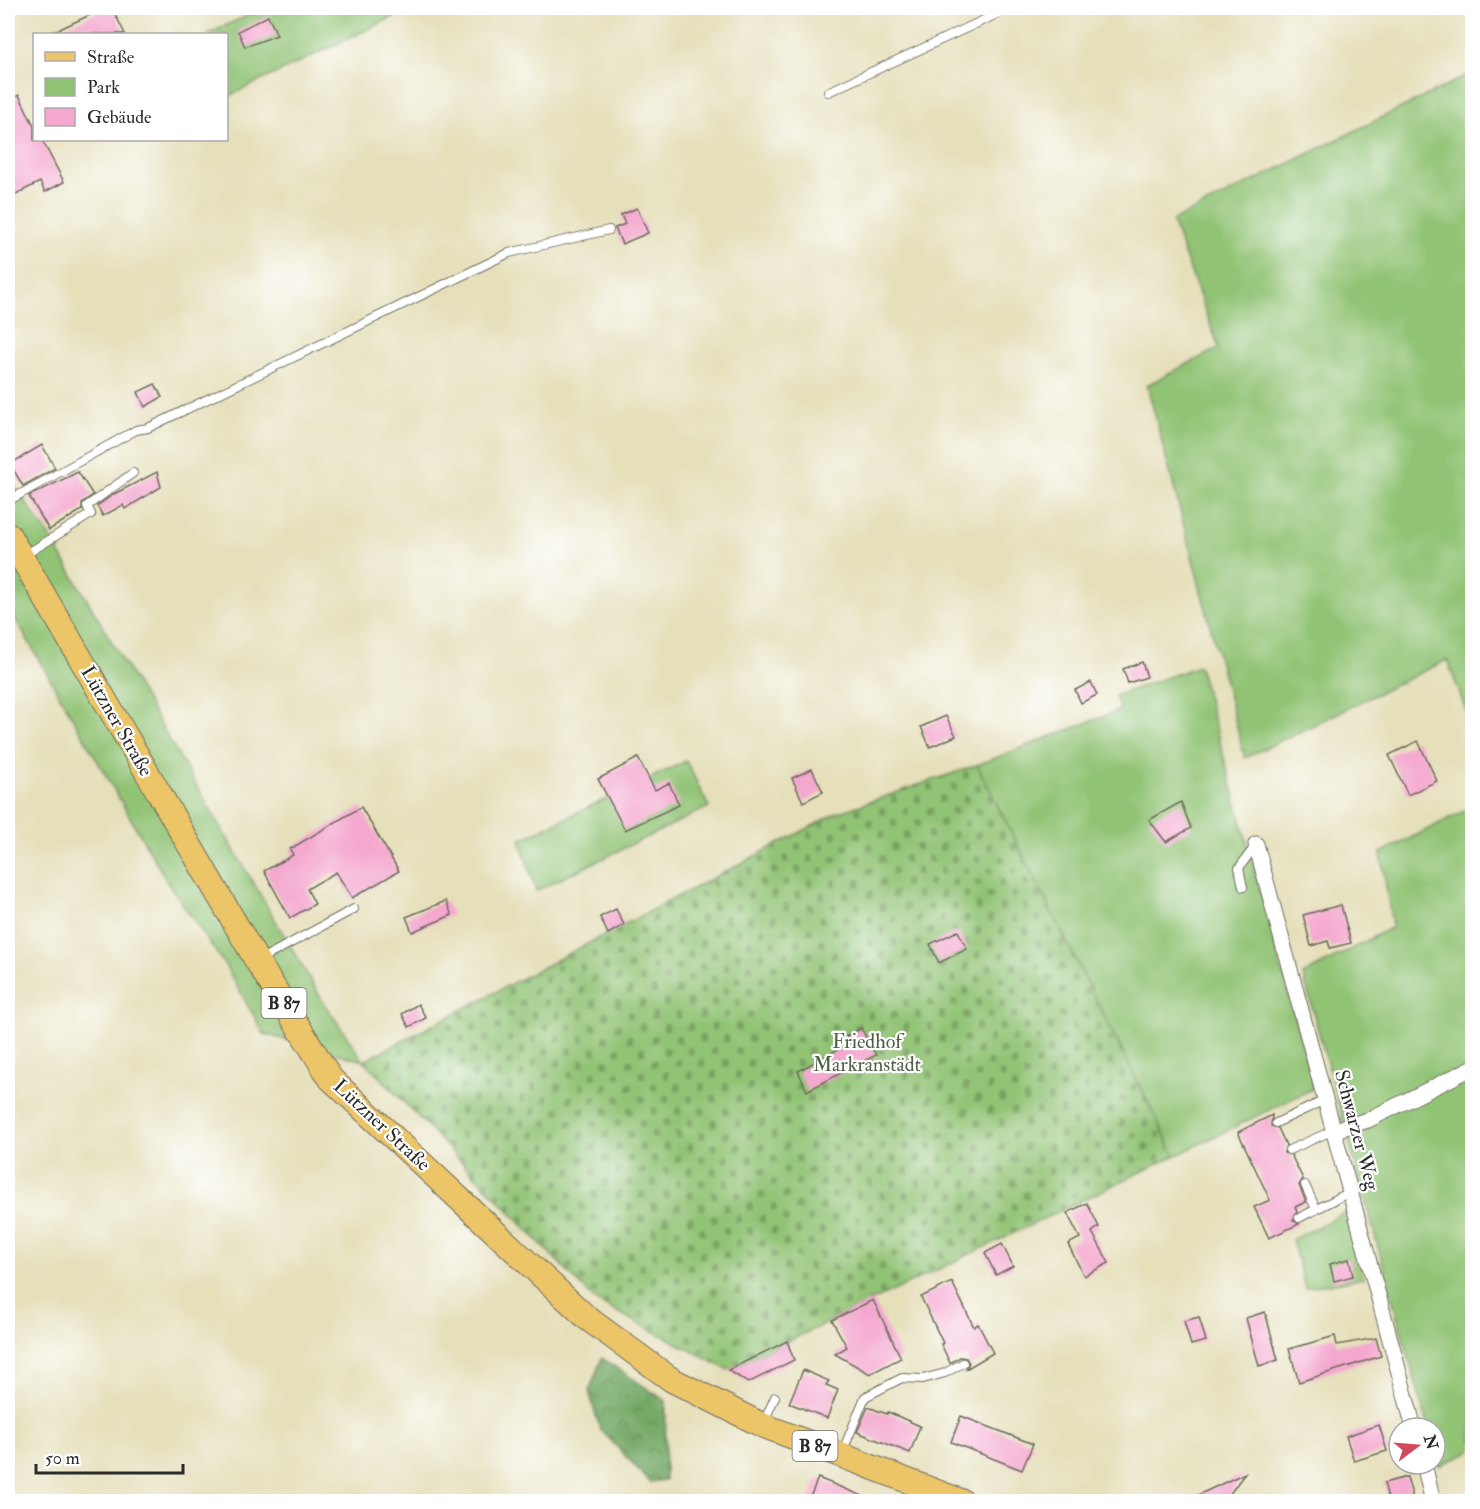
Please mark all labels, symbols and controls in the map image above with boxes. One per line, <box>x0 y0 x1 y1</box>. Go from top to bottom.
legend <box>33 33 228 141</box>
text: Straße <box>87 46 135 69</box>
text: Park <box>87 76 120 99</box>
text: Gebäude <box>87 106 152 129</box>
street label: Lützner Straße <box>75 661 159 781</box>
road number: B 87 <box>262 988 306 1018</box>
park label: Friedhof Markranstädt <box>813 1029 922 1077</box>
street label: Schwarzer Weg <box>1329 1067 1385 1194</box>
street label: Lützner Straße <box>328 1074 436 1176</box>
north arrow <box>1387 1416 1447 1476</box>
road number: B 87 <box>792 1431 838 1461</box>
text: N <box>1419 1432 1442 1452</box>
scale bar <box>36 1437 183 1475</box>
text: 50 m <box>45 1447 80 1470</box>

